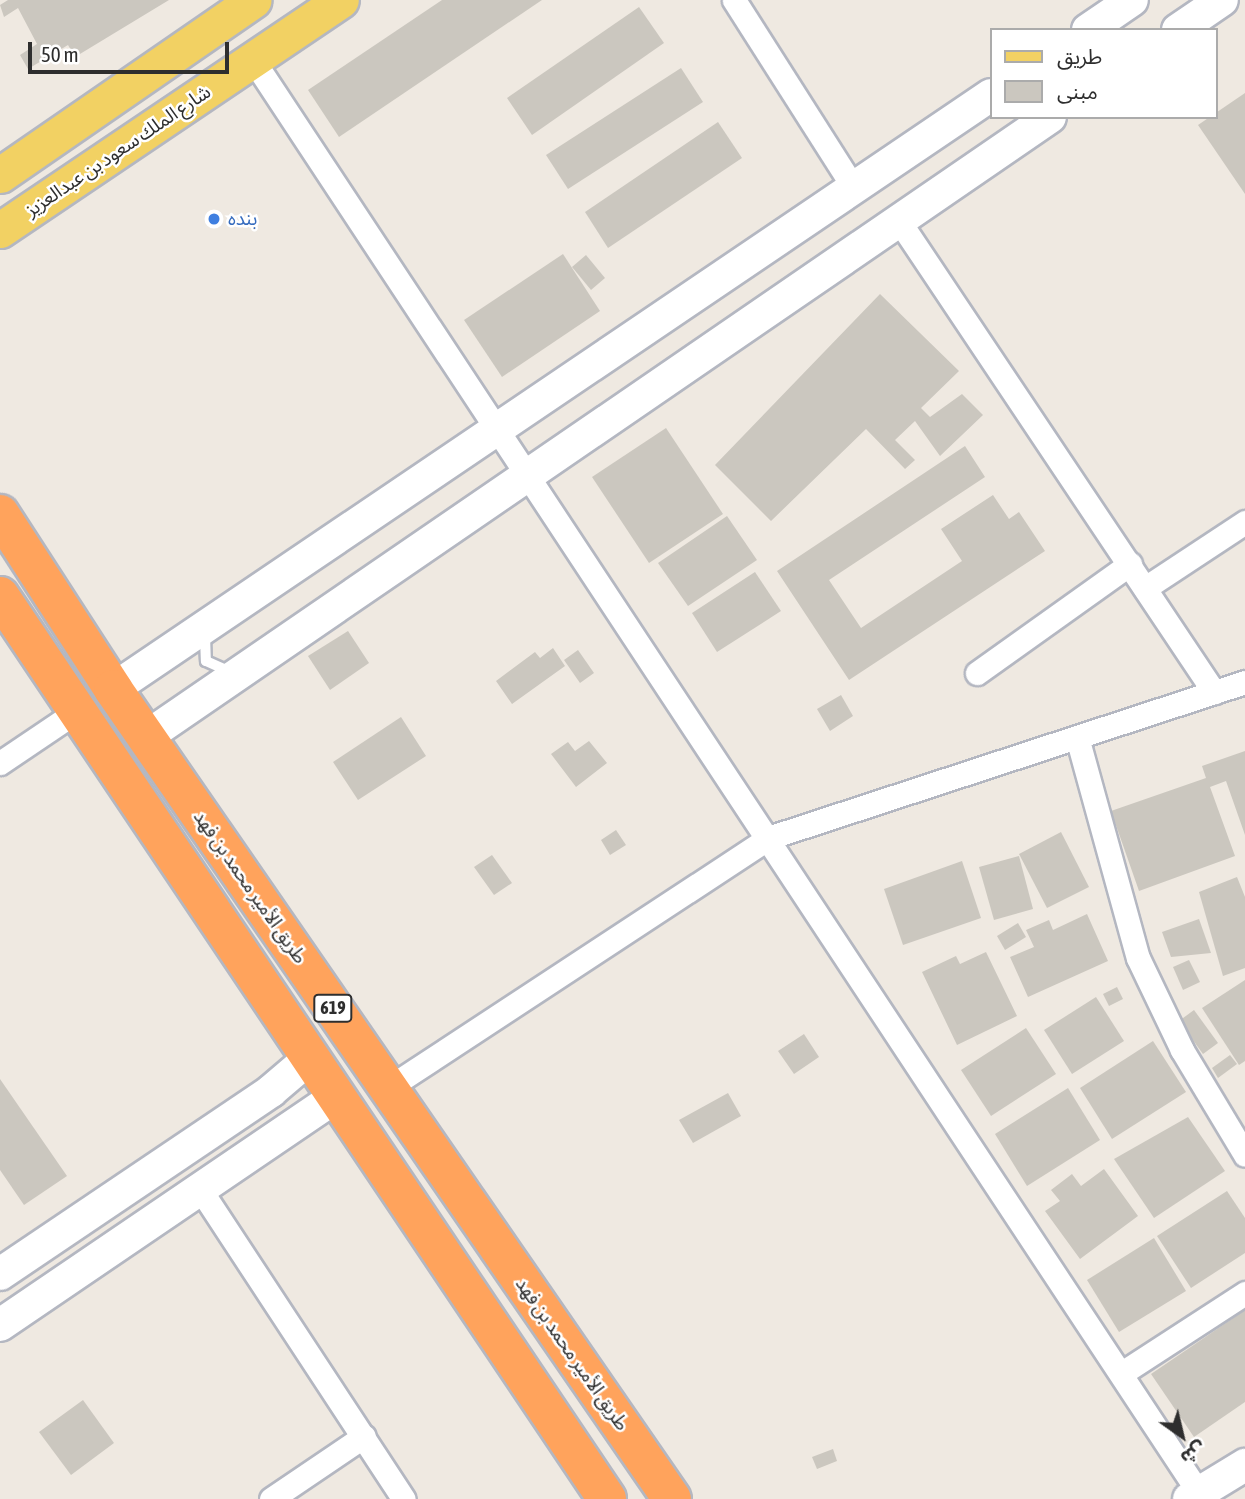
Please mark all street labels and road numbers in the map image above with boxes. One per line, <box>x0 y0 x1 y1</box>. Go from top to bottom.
street label: شارع الملك سعود بن عبدالعزيز <box>21 80 215 222</box>
street label: طريق الأمير محمد بن فهد <box>189 806 311 968</box>
road number: 619 <box>312 993 354 1023</box>
street label: طريق الأمير محمد بن فهد <box>511 1273 633 1435</box>

